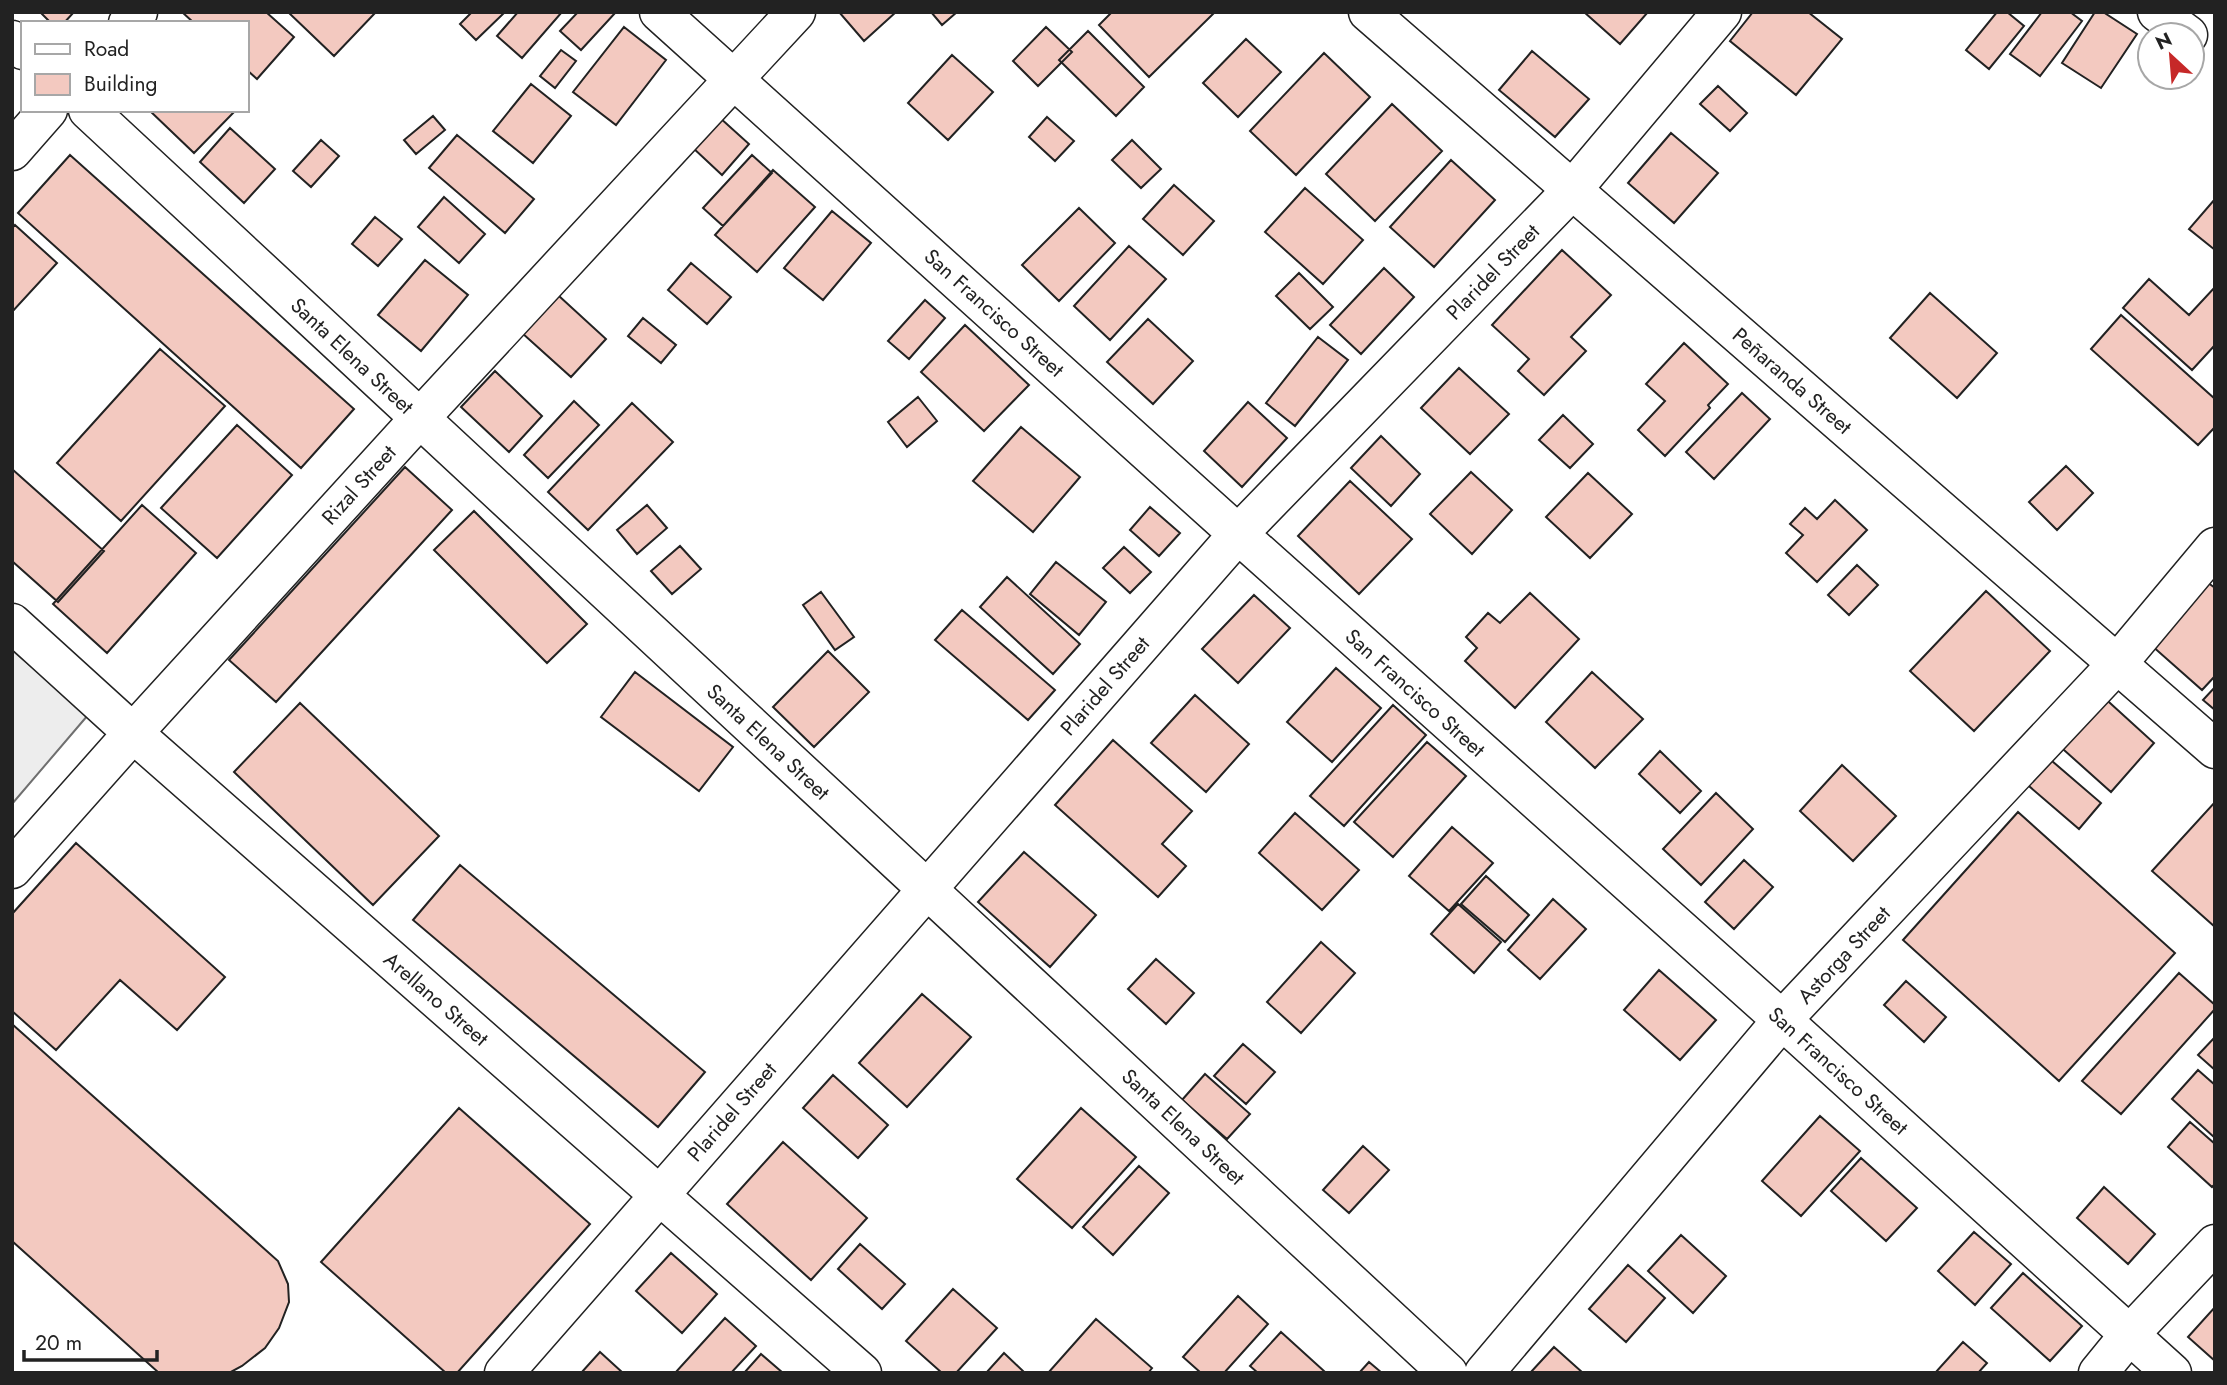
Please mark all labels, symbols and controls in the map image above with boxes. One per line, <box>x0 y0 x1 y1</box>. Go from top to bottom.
legend <box>21 21 248 112</box>
north arrow <box>2136 21 2206 91</box>
text: N <box>2151 26 2176 57</box>
text: Road <box>84 34 129 64</box>
text: Building <box>84 69 157 99</box>
street label: Plaridel Street <box>1439 217 1547 327</box>
street label: San Francisco Street <box>917 242 1071 384</box>
street label: Santa Elena Street <box>284 291 420 421</box>
street label: Peñaranda Street <box>1726 321 1858 441</box>
street label: Rizal Street <box>315 438 403 532</box>
street label: San Francisco Street <box>1338 622 1492 764</box>
street label: Plaridel Street <box>1053 630 1157 742</box>
street label: Santa Elena Street <box>700 677 836 807</box>
street label: Astorga Street <box>1791 899 1897 1011</box>
street label: Arellano Street <box>377 945 495 1053</box>
street label: San Francisco Street <box>1761 1000 1915 1142</box>
street label: Plaridel Street <box>680 1056 784 1168</box>
street label: Santa Elena Street <box>1115 1062 1251 1192</box>
scale bar <box>24 1318 158 1362</box>
text: 20 m <box>35 1328 82 1358</box>

